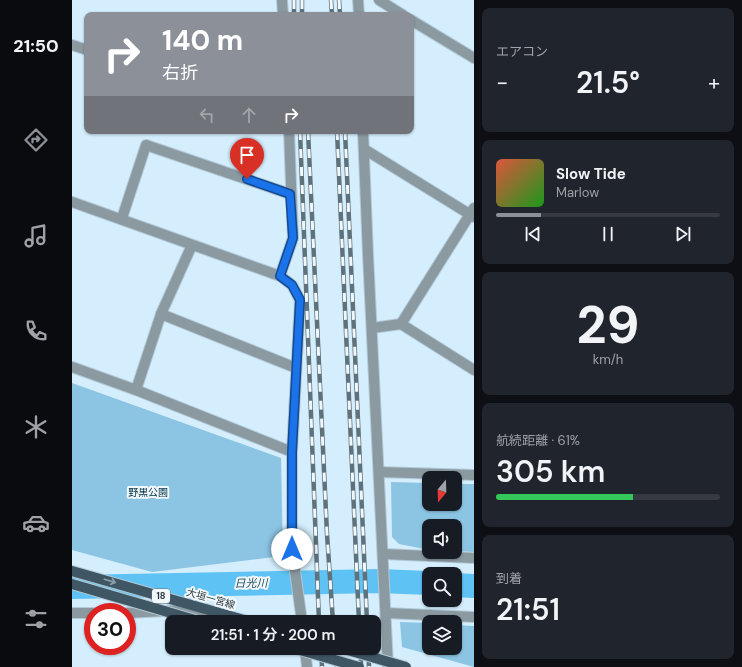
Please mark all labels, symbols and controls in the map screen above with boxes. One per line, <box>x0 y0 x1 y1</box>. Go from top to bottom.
text: 140 m <box>162 22 243 59</box>
icon: right <box>96 28 148 80</box>
text: 21:50 <box>13 34 59 58</box>
text: エアコン <box>496 43 548 60</box>
text: 右折 <box>162 61 198 85</box>
text: 21.5° <box>576 63 640 102</box>
text: − <box>496 68 508 97</box>
text: + <box>708 68 720 97</box>
icon: left <box>196 104 218 126</box>
icon: ahead <box>238 104 260 126</box>
icon: right <box>280 104 302 126</box>
icon: directions <box>22 126 50 154</box>
pin <box>230 138 264 179</box>
icon: arrive <box>236 144 258 166</box>
text: Slow Tide <box>556 164 626 184</box>
text: Marlow <box>556 184 599 201</box>
icon: music <box>22 222 50 250</box>
icon: previous <box>522 223 544 245</box>
icon: pause <box>597 223 619 245</box>
icon: next <box>672 223 694 245</box>
text: 29 <box>577 291 639 359</box>
icon: phone <box>22 317 50 345</box>
text: km/h <box>593 351 623 368</box>
icon: climate <box>22 413 50 441</box>
text: 航続距離 · 61% <box>496 432 580 449</box>
text: 305 km <box>496 452 605 491</box>
north arrow <box>422 471 462 511</box>
map controls <box>422 471 462 655</box>
park label: 野黒公園 <box>128 486 168 499</box>
icon: car <box>22 509 50 537</box>
button: sound <box>422 519 462 559</box>
position arrow <box>271 528 313 570</box>
button: search <box>422 567 462 607</box>
text: 到着 <box>496 570 522 587</box>
water label: 日光川 <box>234 576 269 590</box>
one-way arrow <box>103 578 116 585</box>
street label: 大垣一宮線 <box>185 585 237 612</box>
road number: 18 <box>152 589 170 603</box>
text: 21:51 <box>496 590 560 629</box>
speed limit sign: 30 <box>84 603 136 655</box>
icon: filters <box>22 605 50 633</box>
button: layers <box>422 615 462 655</box>
text: 21:51 · 1 分 · 200 m <box>211 625 335 645</box>

